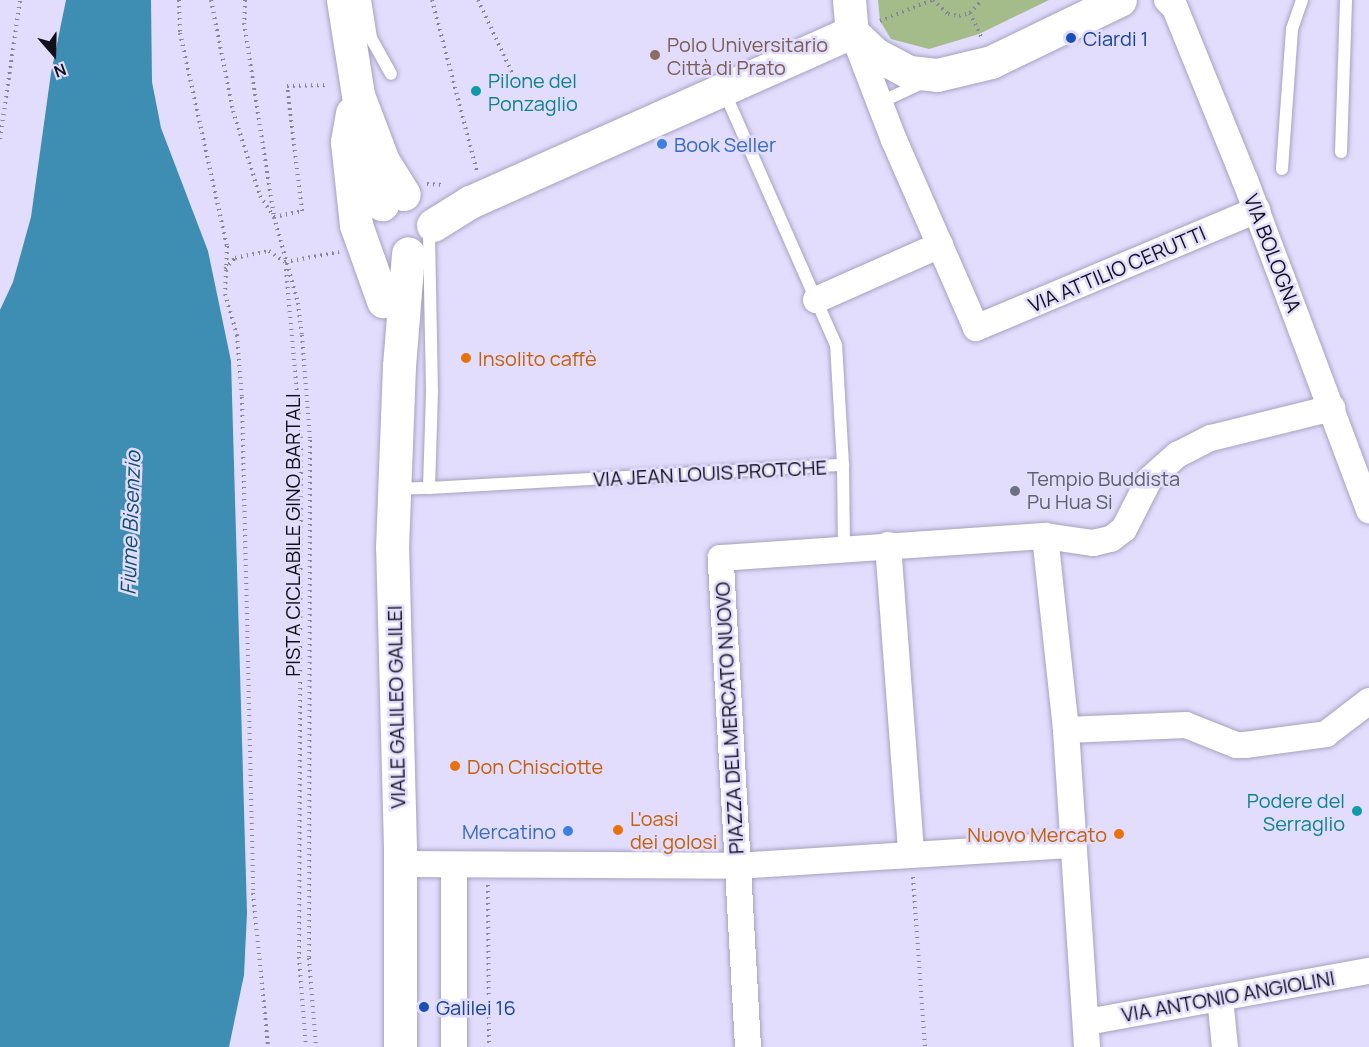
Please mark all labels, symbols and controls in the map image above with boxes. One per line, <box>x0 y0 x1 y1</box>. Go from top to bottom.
north arrow <box>24 24 84 84</box>
place label: Ciardi 1 <box>1083 26 1148 50</box>
marker: Ciardi 1 <box>1064 31 1078 45</box>
place label: Polo Universitario Città di Prato <box>667 32 828 79</box>
marker: Polo Universitario Città di Prato <box>648 48 662 62</box>
text: N <box>51 59 69 83</box>
place label: Pilone del Ponzaglio <box>488 68 578 115</box>
marker: Pilone del Ponzaglio <box>469 84 483 98</box>
place label: Book Seller <box>674 132 776 156</box>
marker: Book Seller <box>655 137 669 151</box>
street label: VIA BOLOGNA <box>1239 190 1307 316</box>
street label: VIA ATTILIO CERUTTI <box>1025 221 1209 317</box>
place label: Insolito caffè <box>478 346 597 370</box>
marker: Insolito caffè <box>459 351 473 365</box>
street label: PISTA CICLABILE GINO BARTALI <box>280 393 304 677</box>
water label: Fiume Bisenzio <box>115 451 145 595</box>
street label: VIA JEAN LOUIS PROTCHE <box>593 455 827 491</box>
place label: Tempio Buddista Pu Hua Si <box>1027 467 1180 514</box>
marker: Tempio Buddista Pu Hua Si <box>1008 484 1022 498</box>
street label: PIAZZA DEL MERCATO NUOVO <box>710 581 748 855</box>
street label: VIALE GALILEO GALILEI <box>382 605 410 809</box>
place label: Don Chisciotte <box>467 754 603 778</box>
marker: Don Chisciotte <box>448 759 462 773</box>
place label: Podere del Serraglio <box>1247 788 1345 835</box>
marker: Podere del Serraglio <box>1350 804 1364 818</box>
place label: L'oasi dei golosi <box>630 807 717 854</box>
place label: Mercatino <box>462 819 556 843</box>
place label: Nuovo Mercato <box>967 822 1107 846</box>
marker: L'oasi dei golosi <box>611 823 625 837</box>
marker: Mercatino <box>561 824 575 838</box>
marker: Nuovo Mercato <box>1112 827 1126 841</box>
street label: VIA ANTONIO ANGIOLINI <box>1120 965 1336 1027</box>
place label: Galilei 16 <box>436 995 516 1019</box>
marker: Galilei 16 <box>417 1000 431 1014</box>

